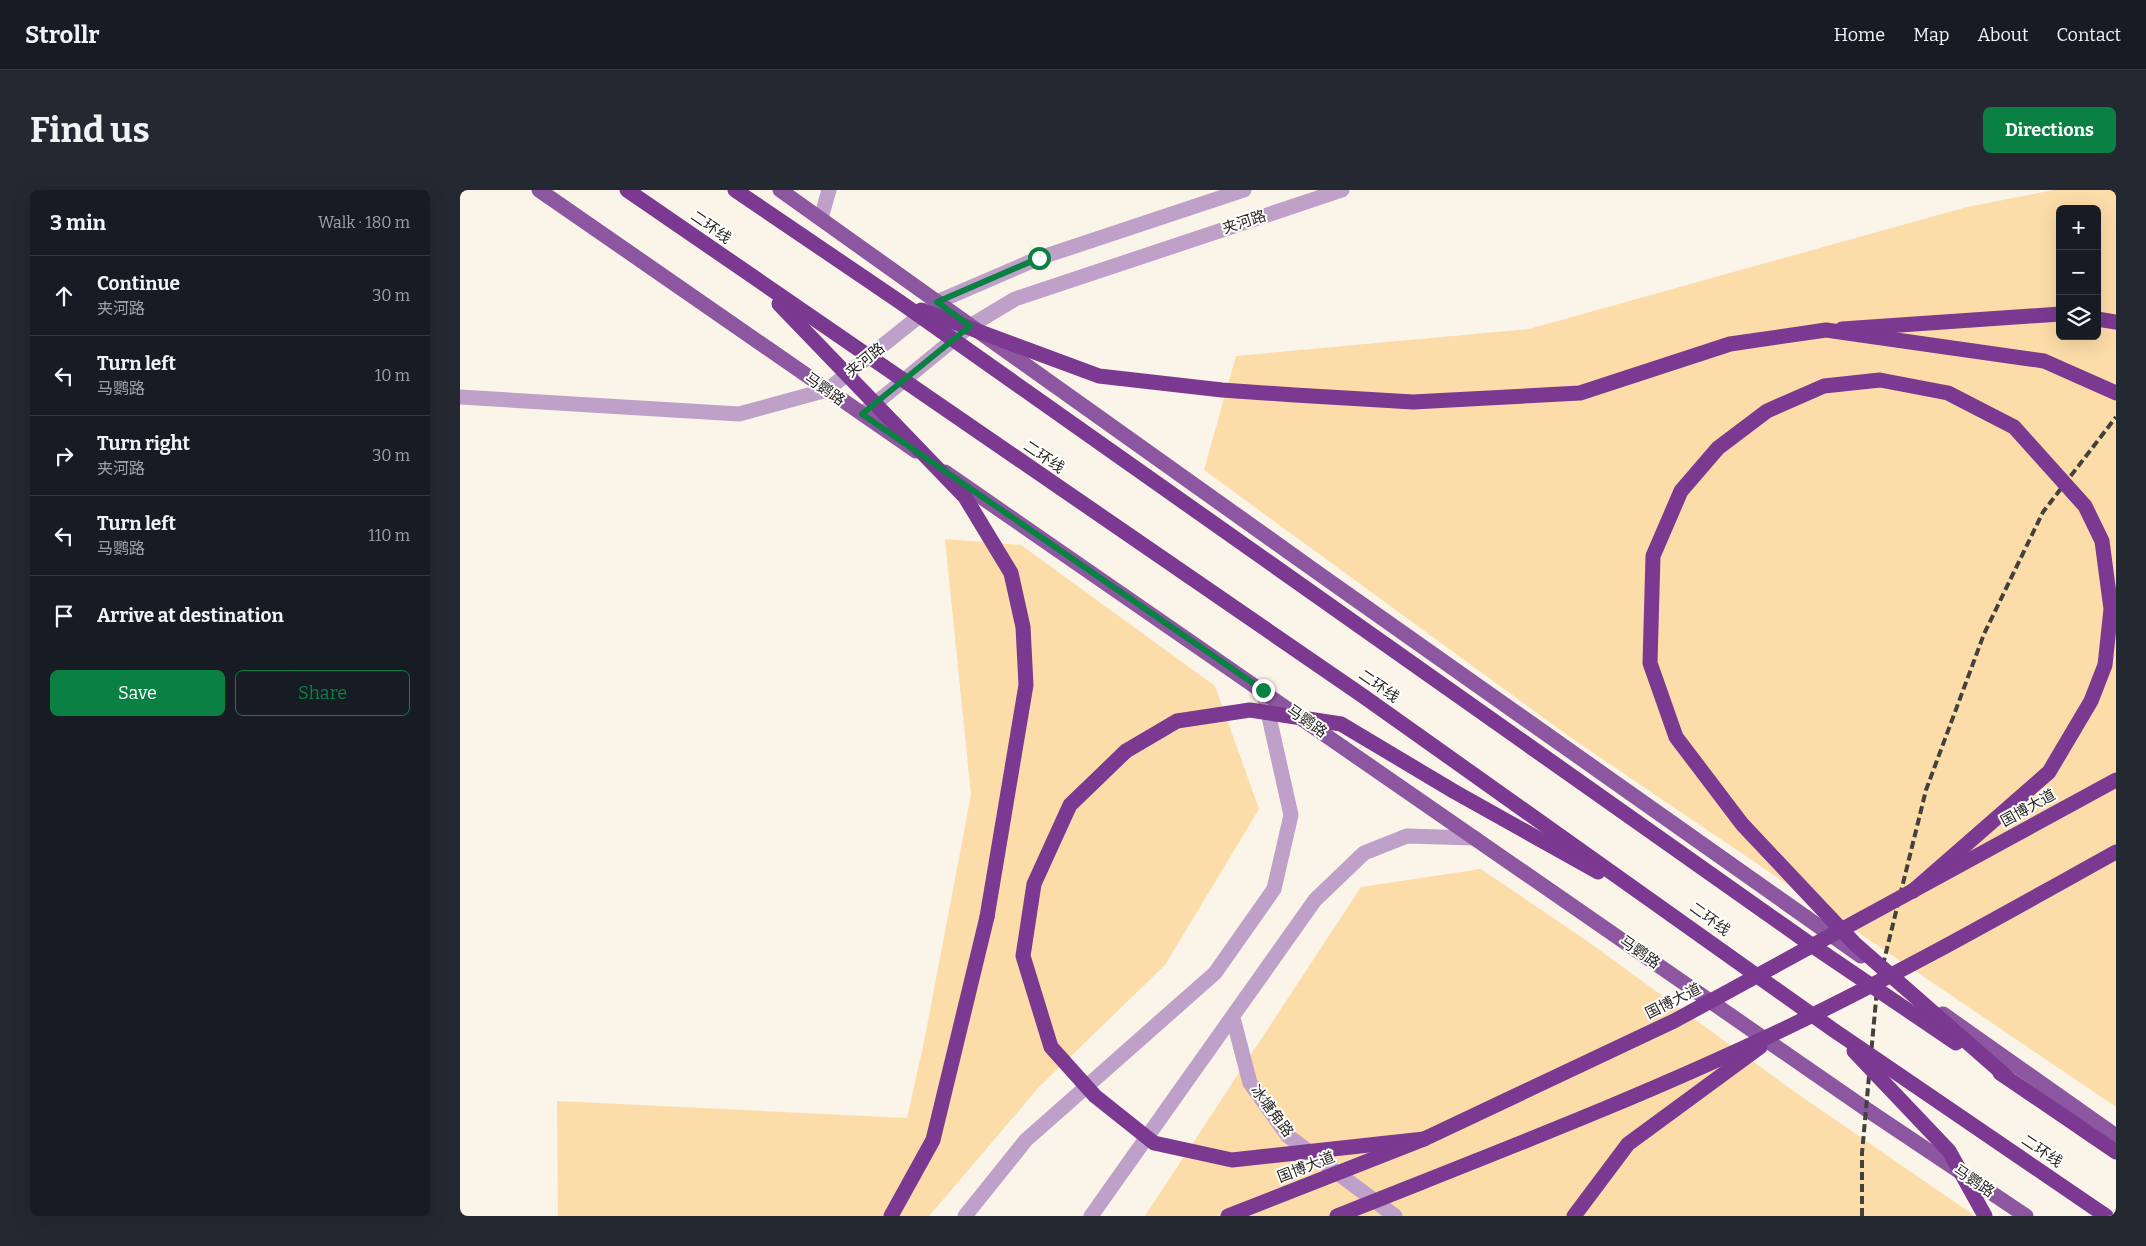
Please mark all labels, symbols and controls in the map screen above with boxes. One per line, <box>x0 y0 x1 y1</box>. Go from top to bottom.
text: Strollr <box>25 21 100 49</box>
text: Home <box>1834 24 1885 46</box>
text: Map <box>1913 24 1949 46</box>
text: About <box>1977 24 2028 46</box>
text: Contact <box>2056 24 2121 46</box>
button: Directions <box>1983 107 2116 153</box>
text: Find us <box>30 109 150 151</box>
map controls <box>2056 205 2101 340</box>
button: + <box>2056 205 2101 250</box>
street label: 夹河路 <box>1220 206 1268 238</box>
street label: 二环线 <box>687 207 735 247</box>
text: 3 min <box>50 210 106 236</box>
text: Walk · 180 m <box>318 213 410 232</box>
route start <box>1028 247 1051 270</box>
button: − <box>2056 250 2101 295</box>
text: Continue <box>97 272 180 295</box>
icon: ahead <box>50 282 78 310</box>
text: 30 m <box>372 286 410 305</box>
button: layers <box>2056 295 2101 340</box>
text: 夹河路 <box>97 299 145 318</box>
street label: 夹河路 <box>842 339 888 381</box>
text: Turn left <box>97 352 176 375</box>
icon: left <box>50 362 78 390</box>
text: 10 m <box>375 366 410 385</box>
street label: 马鹦路 <box>801 369 849 409</box>
text: 马鹦路 <box>97 379 145 398</box>
text: Turn right <box>97 432 190 455</box>
street label: 二环线 <box>1020 437 1068 477</box>
icon: right <box>50 442 78 470</box>
text: 30 m <box>372 446 410 465</box>
text: 夹河路 <box>97 459 145 478</box>
text: Turn left <box>97 512 176 535</box>
icon: left <box>50 522 78 550</box>
text: 110 m <box>368 526 410 545</box>
text: 马鹦路 <box>97 539 145 558</box>
icon: arrive <box>50 602 78 630</box>
text: Arrive at destination <box>97 604 284 627</box>
street label: 二环线 <box>1355 666 1403 706</box>
button: Save <box>50 670 225 716</box>
button: Share <box>235 670 410 716</box>
route end <box>1252 679 1275 702</box>
street label: 马鹦路 <box>1283 701 1331 741</box>
street label: 国博大道 <box>1997 786 2059 830</box>
street label: 二环线 <box>1687 898 1733 940</box>
street label: 马鹦路 <box>1616 932 1664 972</box>
street label: 国博大道 <box>1642 979 1704 1023</box>
street label: 冰塘角路 <box>1247 1082 1297 1140</box>
street label: 二环线 <box>2018 1131 2066 1171</box>
street label: 国博大道 <box>1275 1148 1337 1186</box>
street label: 马鹦路 <box>1950 1161 1998 1201</box>

